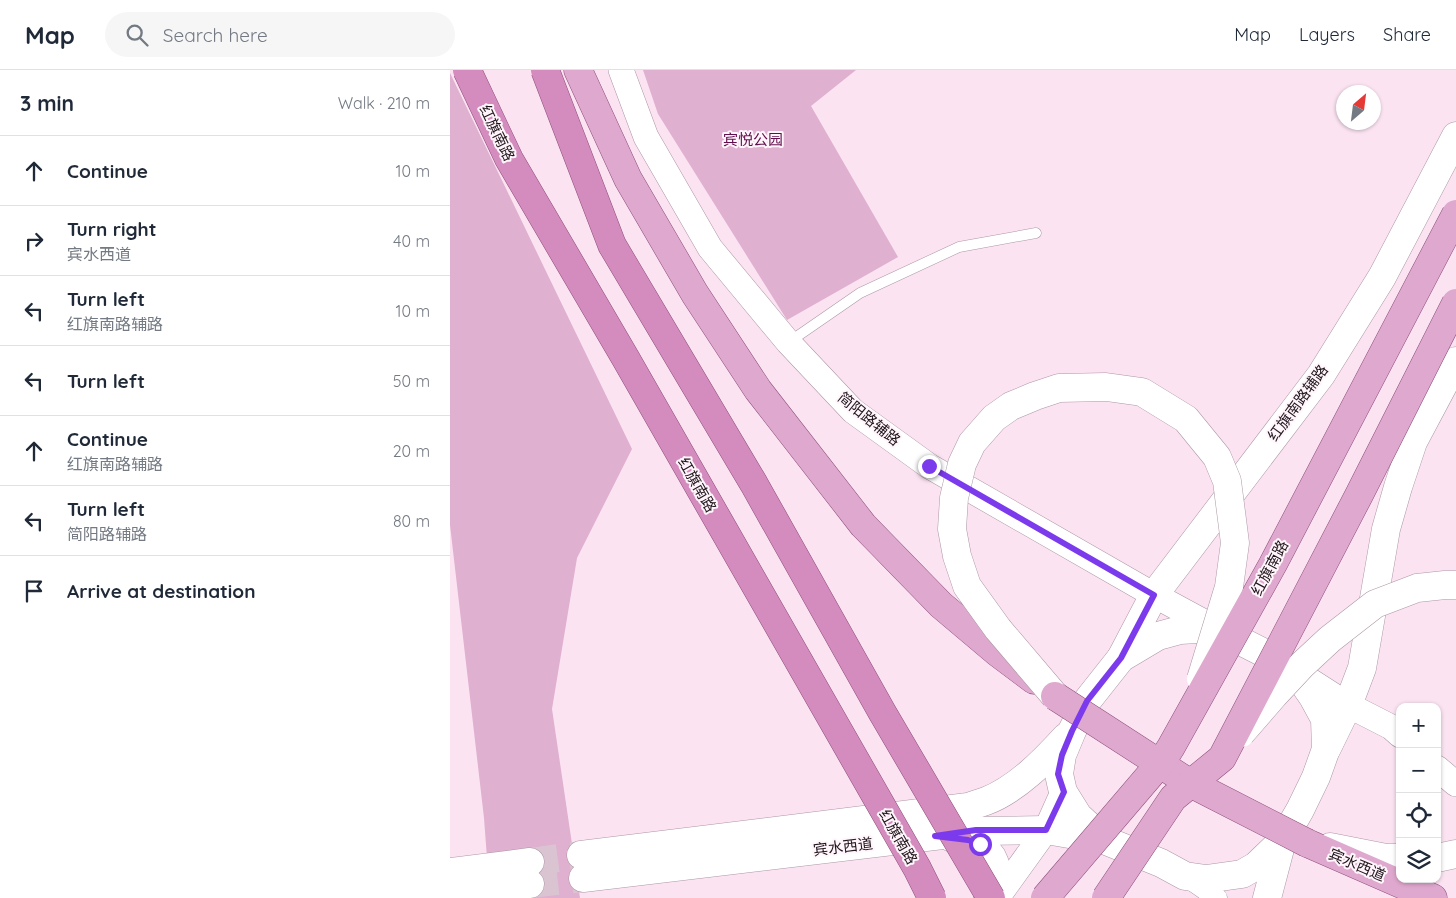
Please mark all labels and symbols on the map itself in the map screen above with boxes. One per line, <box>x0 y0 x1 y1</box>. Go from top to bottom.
north arrow <box>1336 85 1381 130</box>
street label: 红旗南路 <box>476 102 519 164</box>
park label: 宾悦公园 <box>723 130 783 149</box>
street label: 红旗南路辅路 <box>1263 361 1332 445</box>
street label: 简阳路辅路 <box>834 388 904 450</box>
street label: 红旗南路 <box>674 454 721 515</box>
route end <box>918 455 941 478</box>
street label: 红旗南路 <box>1247 537 1292 599</box>
street label: 红旗南路 <box>875 806 922 867</box>
street label: 宾水西道 <box>812 833 874 860</box>
route start <box>969 833 992 856</box>
street label: 宾水西道 <box>1326 844 1389 885</box>

